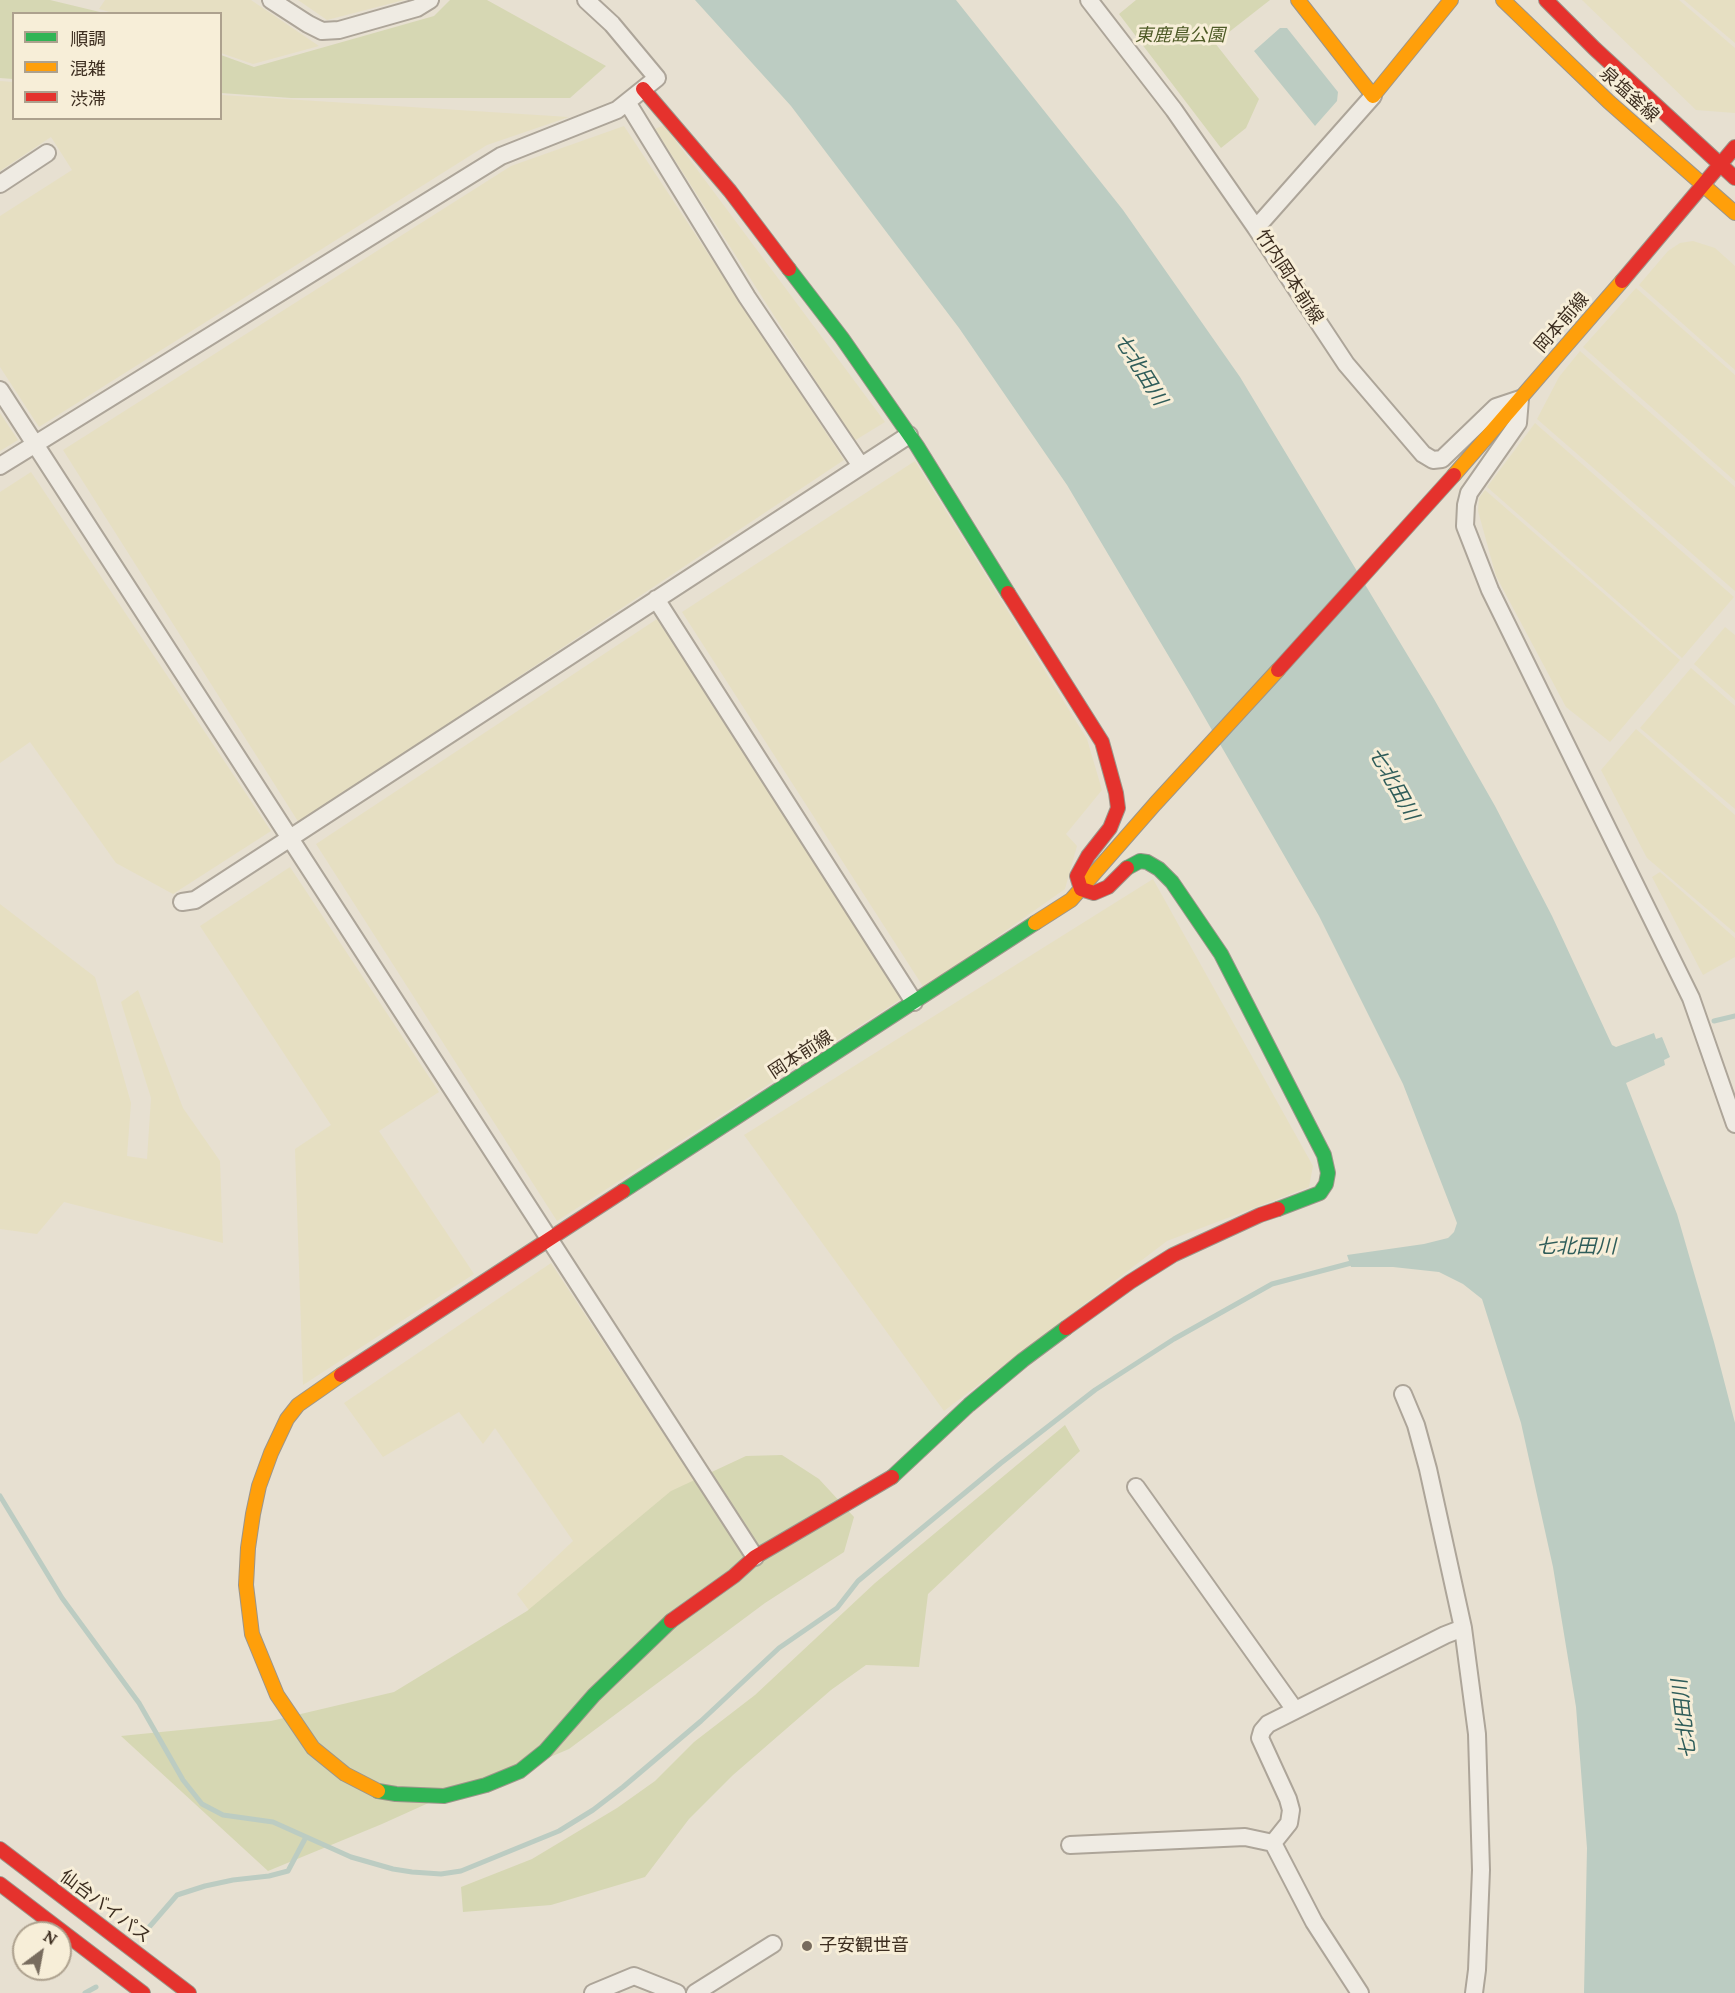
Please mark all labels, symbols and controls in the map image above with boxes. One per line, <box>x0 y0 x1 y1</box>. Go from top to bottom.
legend <box>12 12 222 120</box>
park label: 東鹿島公園 <box>1135 25 1225 47</box>
text: 順調 <box>70 27 106 50</box>
text: 混雑 <box>70 57 106 80</box>
street label: 泉塩釜線 <box>1595 63 1663 127</box>
text: 渋滞 <box>70 87 106 110</box>
street label: 竹内岡本前線 <box>1251 226 1327 328</box>
street label: 岡本前線 <box>1530 289 1594 357</box>
water label: 七北田川 <box>1109 330 1171 410</box>
water label: 七北田川 <box>1363 743 1423 825</box>
street label: 岡本前線 <box>765 1026 837 1084</box>
water label: 七北田川 <box>1536 1235 1616 1259</box>
water label: 七北田川 <box>1668 1678 1702 1760</box>
street label: 仙台バイパス <box>55 1866 155 1948</box>
north arrow <box>12 1921 72 1981</box>
text: N <box>40 1926 61 1949</box>
place label: 子安観世音 <box>819 1935 909 1957</box>
marker: 子安観世音 <box>800 1939 814 1953</box>

